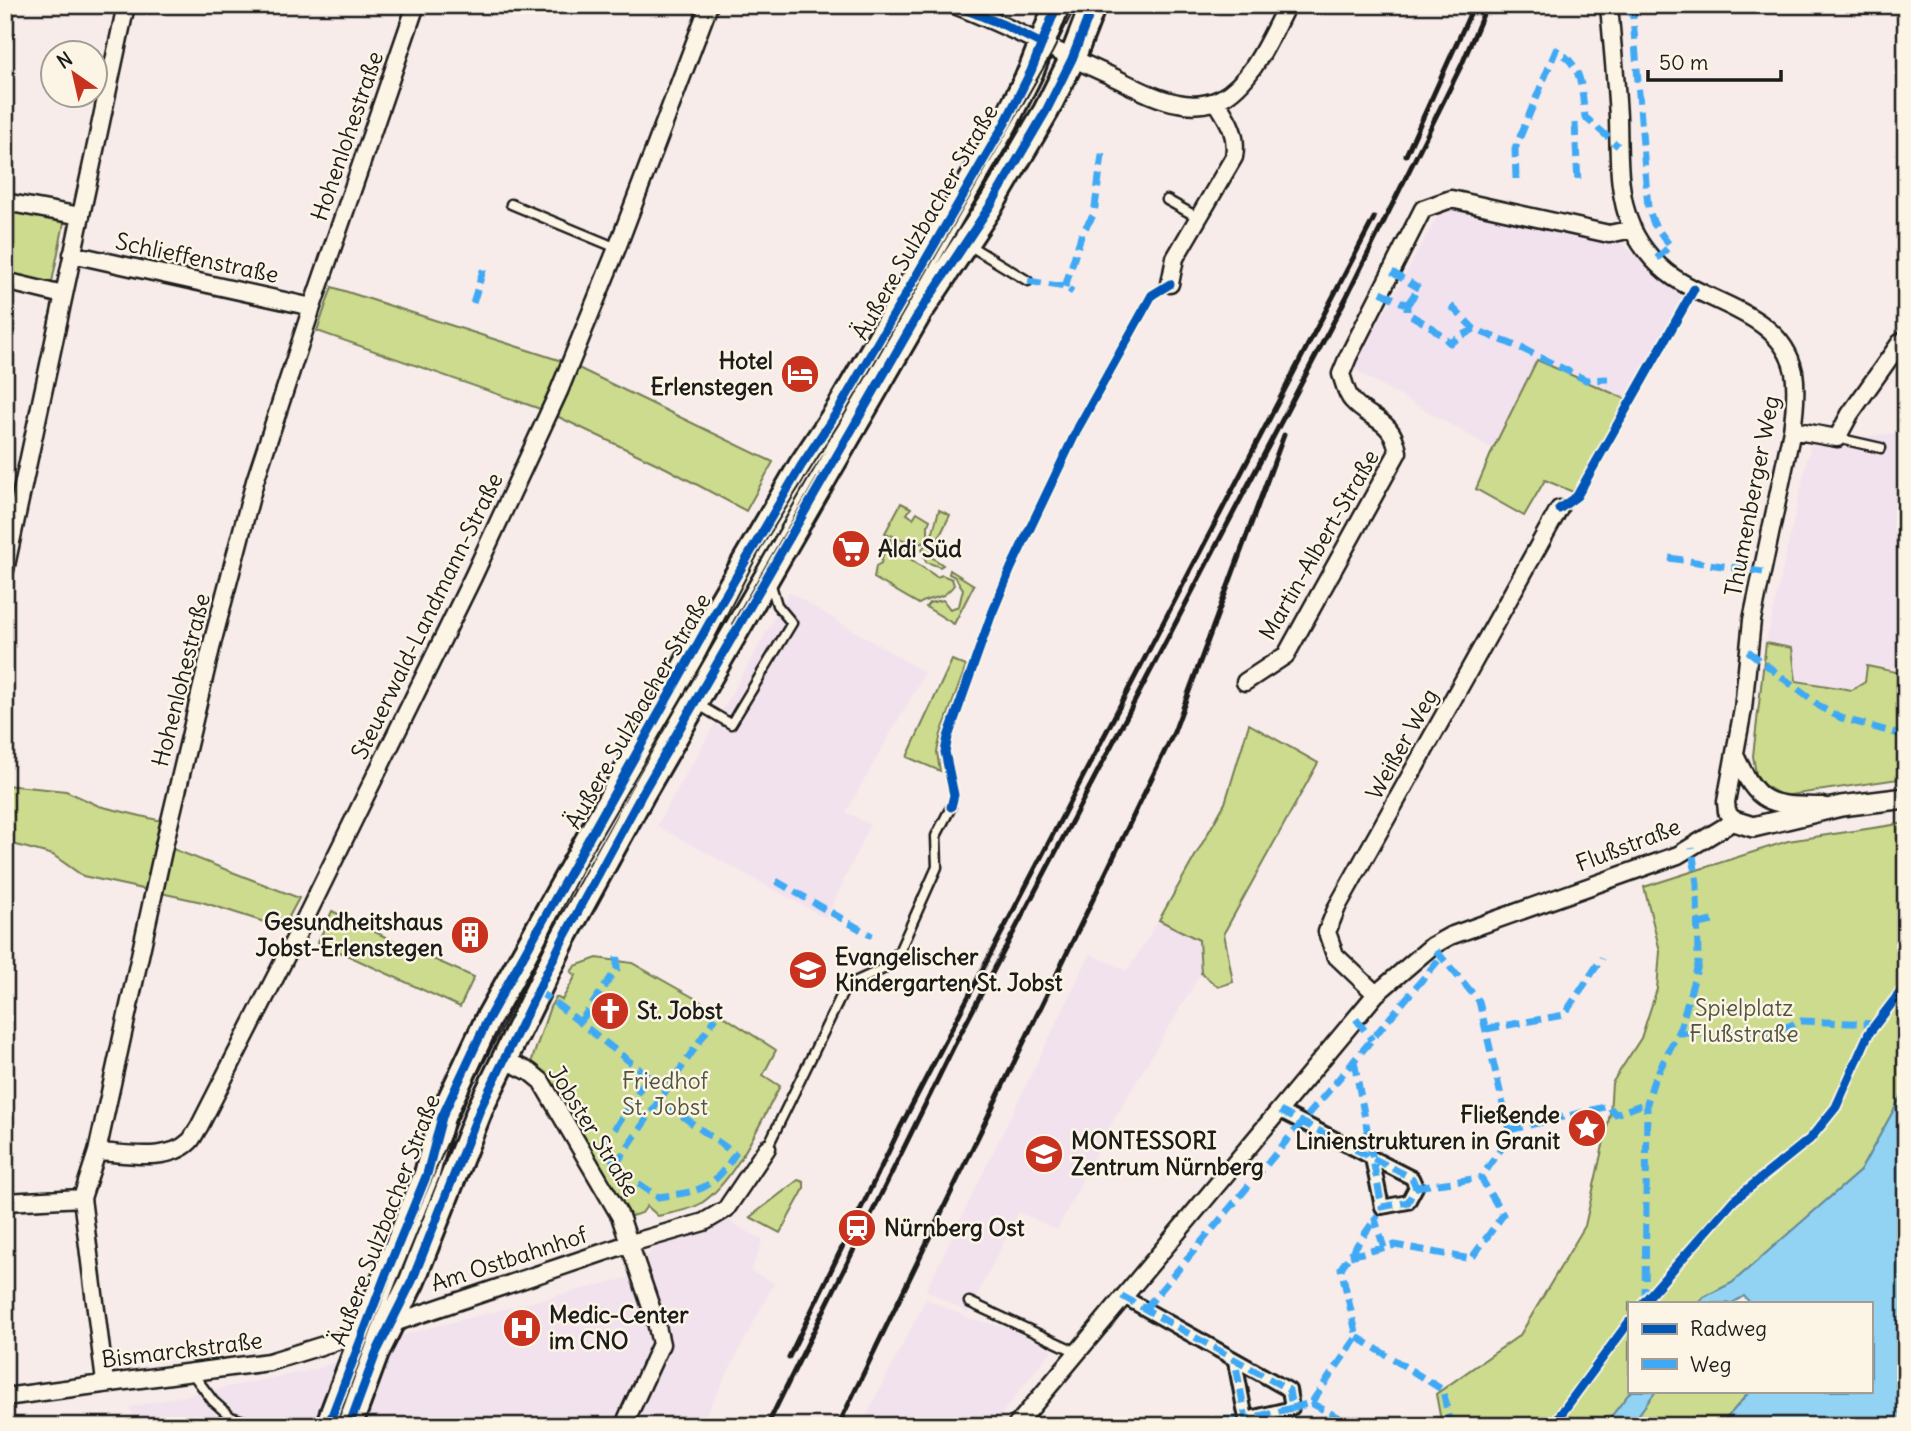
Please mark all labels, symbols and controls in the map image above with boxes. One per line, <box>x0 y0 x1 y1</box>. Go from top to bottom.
north arrow <box>38 38 108 108</box>
scale bar <box>1648 38 1782 82</box>
text: N <box>52 46 77 74</box>
street label: Hohenlohestraße <box>304 47 389 225</box>
text: 50 m <box>1659 49 1708 76</box>
street label: Äußere Sulzbacher Straße <box>845 99 1004 345</box>
street label: Schlieffenstraße <box>113 226 281 289</box>
place label: Hotel Erlenstegen <box>650 346 773 401</box>
hotel icon: Hotel Erlenstegen <box>779 353 821 395</box>
street label: Thumenberger Weg <box>1718 393 1785 599</box>
street label: Martin-Albert-Straße <box>1252 444 1385 645</box>
street label: Steuerwald-Landmann-Straße <box>344 468 509 764</box>
supermarket icon: Aldi Süd <box>830 528 872 570</box>
place label: Aldi Süd <box>878 534 962 563</box>
street label: Äußere Sulzbacher Straße <box>558 588 717 834</box>
street label: Hohenlohestraße <box>145 590 216 770</box>
street label: Weißer Weg <box>1359 683 1444 804</box>
street label: Flußstraße <box>1572 811 1684 878</box>
place label: Gesundheitshaus Jobst-Erlenstegen <box>256 907 443 962</box>
building icon: Gesundheitshaus Jobst-Erlenstegen <box>449 914 491 956</box>
place label: Evangelischer Kindergarten St. Jobst <box>835 942 1063 997</box>
school or university icon: Evangelischer Kindergarten St. Jobst <box>787 949 829 991</box>
church icon: St. Jobst <box>589 990 631 1032</box>
park label: Spielplatz Flußstraße <box>1689 993 1799 1048</box>
place label: St. Jobst <box>637 996 723 1025</box>
street label: Jobster Straße <box>542 1060 646 1202</box>
park label: Friedhof St. Jobst <box>622 1066 709 1121</box>
street label: Äußere Sulzbacher Straße <box>323 1090 446 1350</box>
place label: Fließende Linienstrukturen in Granit <box>1295 1100 1560 1155</box>
place icon: Fließende Linienstrukturen in Granit <box>1566 1107 1608 1149</box>
place label: MONTESSORI Zentrum Nürnberg <box>1071 1126 1264 1181</box>
school or university icon: MONTESSORI Zentrum Nürnberg <box>1023 1133 1065 1175</box>
station icon: Nürnberg Ost <box>836 1207 878 1249</box>
place label: Nürnberg Ost <box>884 1213 1025 1242</box>
street label: Am Ostbahnhof <box>427 1219 591 1297</box>
place label: Medic-Center im CNO <box>549 1300 689 1355</box>
legend <box>1628 1302 1872 1392</box>
hospital icon: Medic-Center im CNO <box>501 1307 543 1349</box>
text: Radweg <box>1690 1315 1767 1342</box>
street label: Bismarckstraße <box>100 1325 264 1374</box>
text: Weg <box>1690 1351 1731 1378</box>

